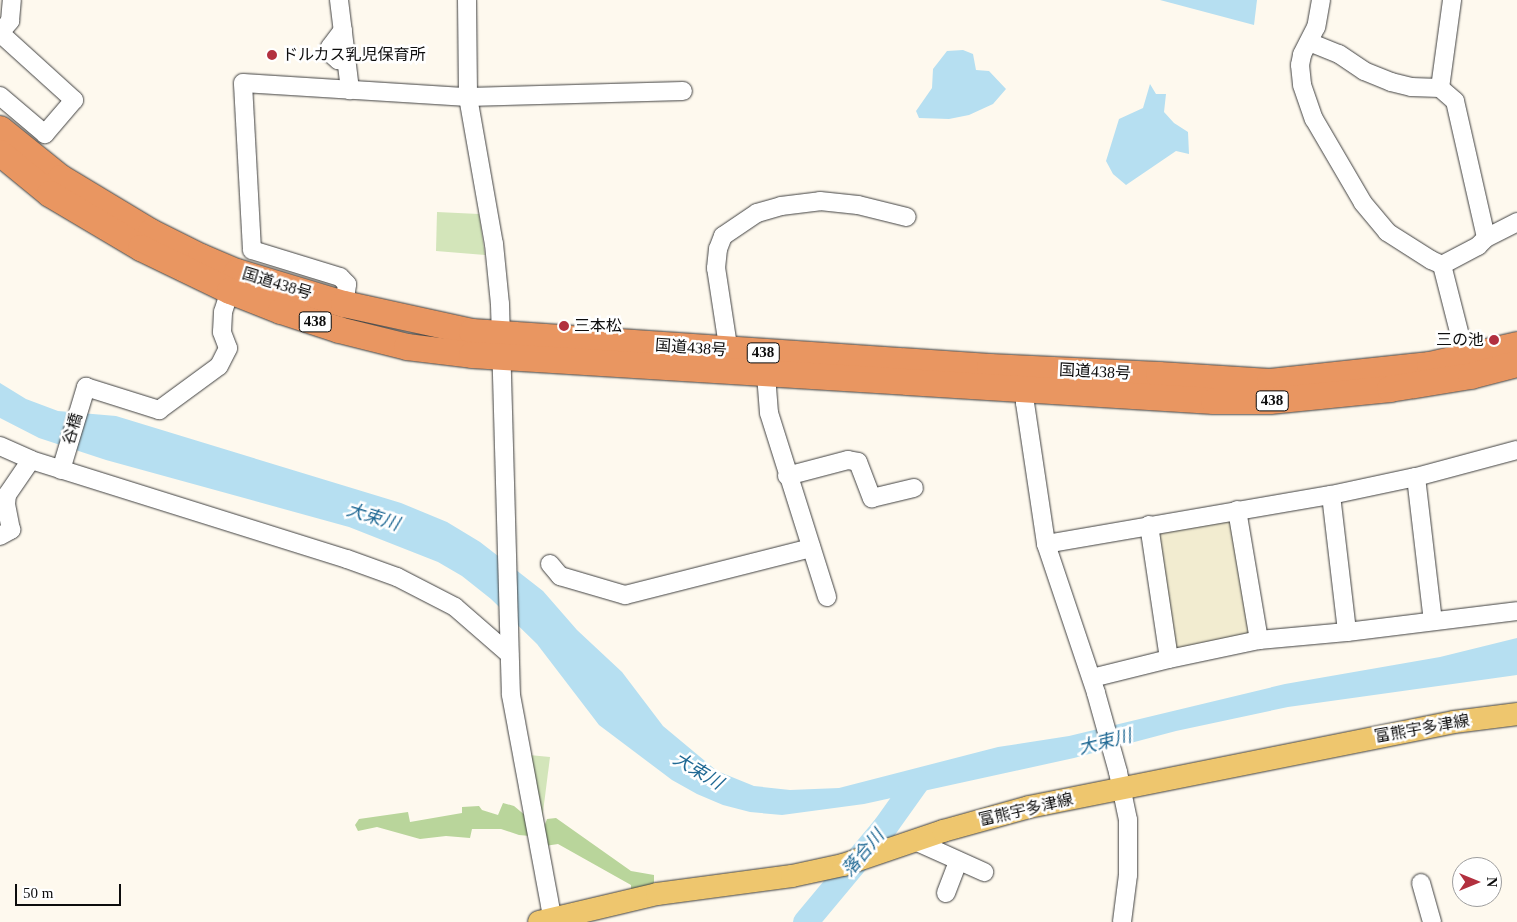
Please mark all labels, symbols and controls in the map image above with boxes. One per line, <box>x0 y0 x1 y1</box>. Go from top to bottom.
place label: ドルカス乳児保育所 <box>282 45 426 65</box>
marker: ドルカス乳児保育所 <box>266 49 278 61</box>
street label: 国道438号 <box>240 264 314 304</box>
road number: 438 <box>299 310 331 334</box>
place label: 三本松 <box>574 316 622 336</box>
marker: 三本松 <box>558 320 570 332</box>
place label: 三の池 <box>1436 330 1484 350</box>
marker: 三の池 <box>1488 334 1500 346</box>
street label: 国道438号 <box>654 336 728 360</box>
road number: 438 <box>747 340 779 366</box>
street label: 国道438号 <box>1059 361 1131 383</box>
road number: 438 <box>1256 388 1288 414</box>
street label: 谷橋 <box>59 411 87 447</box>
water label: 大束川 <box>344 499 402 535</box>
street label: 富熊宇多津線 <box>1373 711 1471 747</box>
water label: 大束川 <box>1076 725 1134 759</box>
water label: 大束川 <box>669 748 727 794</box>
street label: 富熊宇多津線 <box>977 790 1075 830</box>
water label: 落合川 <box>837 825 889 881</box>
north arrow <box>1452 857 1502 907</box>
scale bar <box>18 874 124 906</box>
text: N <box>1484 877 1499 887</box>
text: 50 m <box>23 885 53 901</box>

